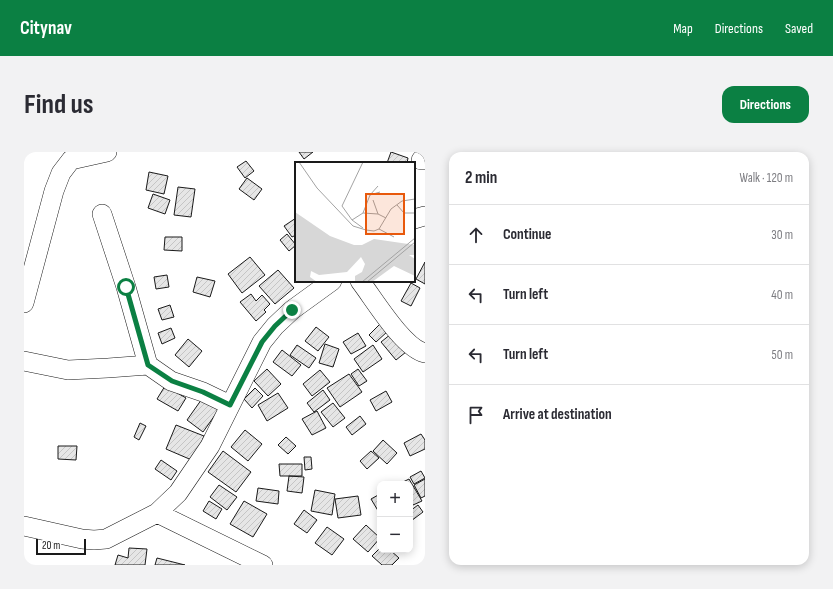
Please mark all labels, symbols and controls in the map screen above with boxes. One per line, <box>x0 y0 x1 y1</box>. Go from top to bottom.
text: Citynav <box>20 17 72 40</box>
text: Map <box>673 20 693 37</box>
text: Directions <box>715 20 763 37</box>
text: Saved <box>785 20 813 37</box>
button: Directions <box>722 86 809 123</box>
text: Find us <box>24 88 93 121</box>
inset map <box>295 162 415 282</box>
text: 2 min <box>465 168 497 188</box>
text: Walk · 120 m <box>740 170 793 186</box>
icon: ahead <box>465 224 487 246</box>
text: Continue <box>503 225 552 244</box>
text: 30 m <box>771 227 793 243</box>
route start <box>117 278 135 296</box>
icon: left <box>465 284 487 306</box>
text: Turn left <box>503 285 548 304</box>
text: 40 m <box>771 287 793 303</box>
route end <box>283 301 301 319</box>
icon: left <box>465 344 487 366</box>
text: Turn left <box>503 345 548 364</box>
text: 50 m <box>772 347 793 363</box>
icon: arrive <box>465 404 487 426</box>
text: Arrive at destination <box>503 405 612 424</box>
map controls <box>377 481 413 553</box>
button: + <box>377 481 413 517</box>
button: − <box>377 517 413 553</box>
scale bar <box>36 537 86 556</box>
text: 20 m <box>42 539 60 552</box>

